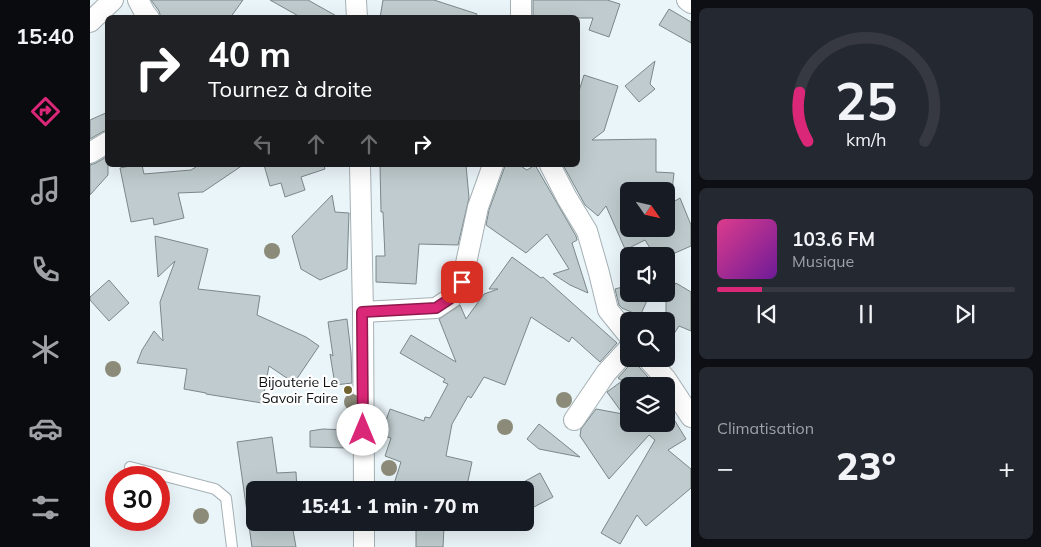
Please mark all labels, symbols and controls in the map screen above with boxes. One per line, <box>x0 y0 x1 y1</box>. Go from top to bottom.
text: 15:40 <box>16 22 74 50</box>
text: 40 m <box>208 32 291 76</box>
icon: right <box>125 35 190 100</box>
text: 25 <box>835 68 897 133</box>
text: Tournez à droite <box>208 75 372 103</box>
icon: directions <box>28 94 63 129</box>
text: km/h <box>846 128 886 150</box>
icon: left <box>249 130 277 158</box>
icon: ahead <box>302 130 330 158</box>
icon: ahead <box>355 130 383 158</box>
icon: right <box>408 130 436 158</box>
icon: music <box>28 173 63 208</box>
north arrow <box>620 182 675 238</box>
map controls <box>620 182 675 432</box>
text: 103.6 FM <box>792 227 875 251</box>
button: sound <box>620 247 675 302</box>
text: Musique <box>792 251 854 271</box>
icon: phone <box>28 252 63 287</box>
pin <box>441 261 483 303</box>
icon: arrive <box>448 268 476 296</box>
icon: previous <box>753 300 781 328</box>
icon: pause <box>852 300 880 328</box>
icon: next <box>951 300 979 328</box>
button: search <box>620 312 675 367</box>
icon: climate <box>28 332 63 367</box>
place label: Bijouterie Le Savoir Faire <box>258 373 338 407</box>
button: layers <box>620 377 675 432</box>
marker: Bijouterie Le Savoir Faire <box>342 384 354 396</box>
position arrow <box>336 403 388 455</box>
icon: car <box>28 411 63 446</box>
text: Climatisation <box>717 418 814 438</box>
text: 23° <box>836 442 896 490</box>
text: − <box>717 450 734 485</box>
text: + <box>998 450 1015 485</box>
speed limit sign: 30 <box>105 466 170 531</box>
icon: filters <box>28 490 63 525</box>
text: 15:41 · 1 min · 70 m <box>301 494 479 518</box>

